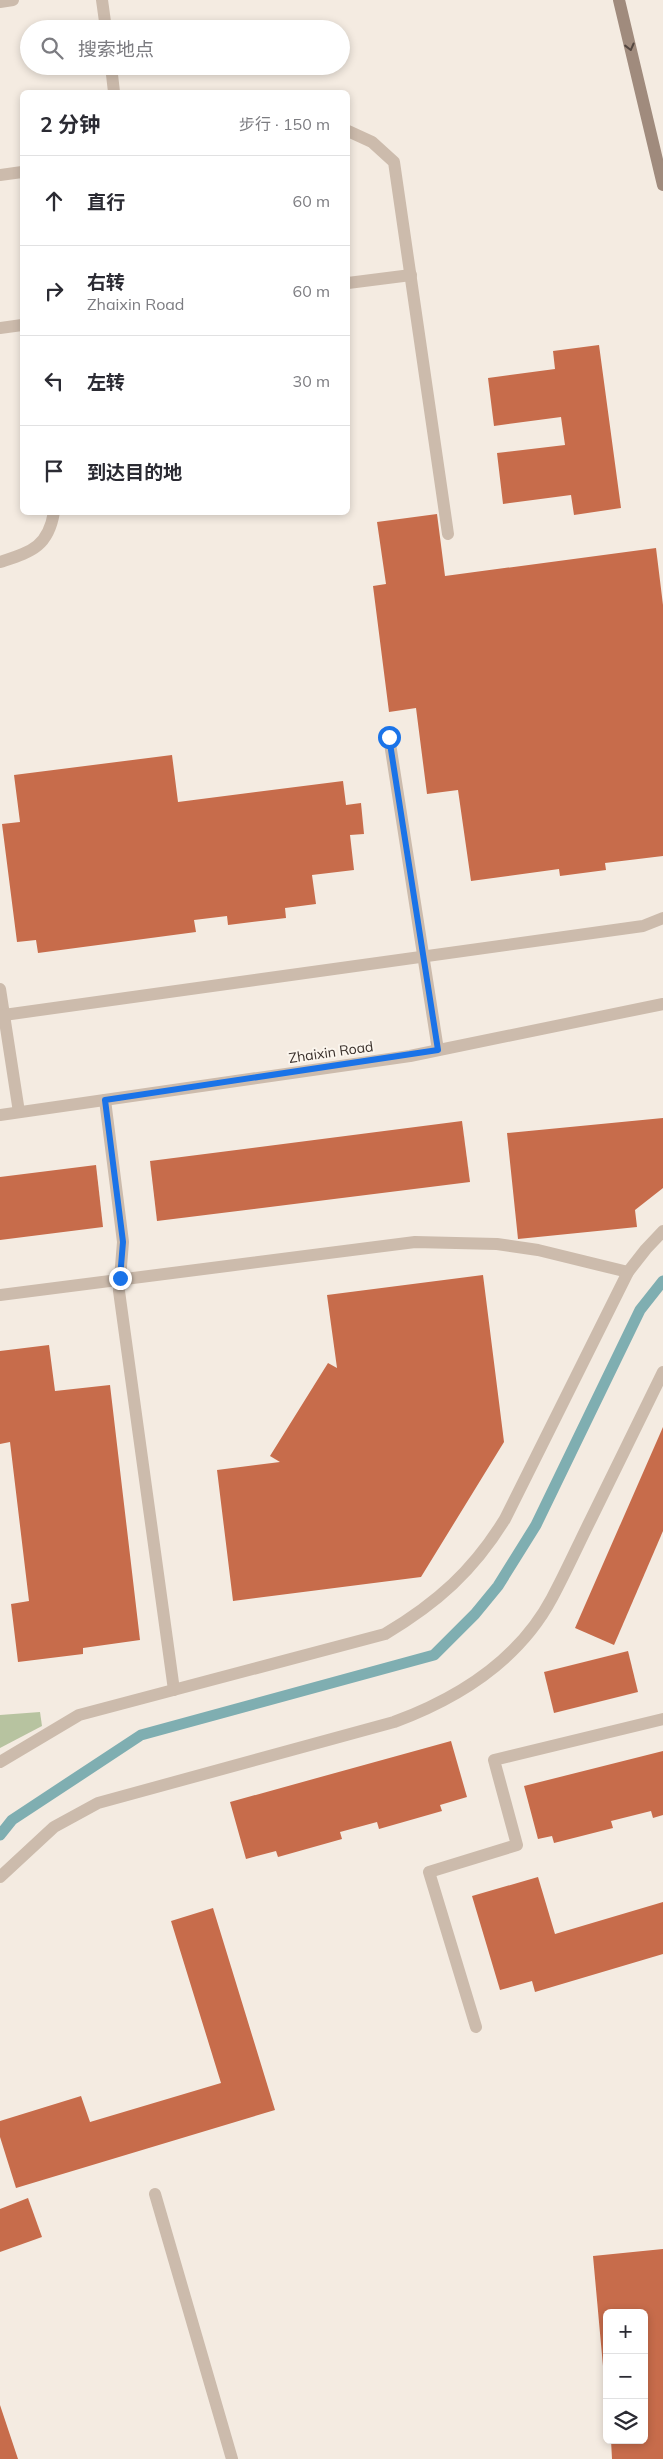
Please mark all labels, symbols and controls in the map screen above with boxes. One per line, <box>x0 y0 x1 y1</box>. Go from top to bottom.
search box <box>20 20 350 75</box>
icon: search <box>38 34 66 62</box>
text: 搜索地点 <box>78 37 154 61</box>
one-way arrow <box>624 43 635 52</box>
text: 2 分钟 <box>40 111 100 137</box>
text: 步行 · 150 m <box>239 114 330 134</box>
icon: ahead <box>40 187 68 215</box>
text: 直行 <box>87 190 125 214</box>
text: 60 m <box>293 191 330 211</box>
text: 右转 <box>87 270 125 294</box>
icon: right <box>40 277 68 305</box>
text: 60 m <box>293 281 330 301</box>
text: Zhaixin Road <box>87 294 184 314</box>
icon: left <box>40 367 68 395</box>
text: 左转 <box>87 370 125 394</box>
text: 30 m <box>293 371 330 391</box>
icon: arrive <box>40 457 68 485</box>
text: 到达目的地 <box>87 460 182 484</box>
route start <box>378 726 401 749</box>
street label: Zhaixin Road <box>288 1037 374 1067</box>
route end <box>109 1267 132 1290</box>
map controls <box>603 2309 648 2444</box>
button: + <box>603 2309 648 2354</box>
button: − <box>603 2354 648 2399</box>
button: layers <box>603 2399 648 2444</box>

